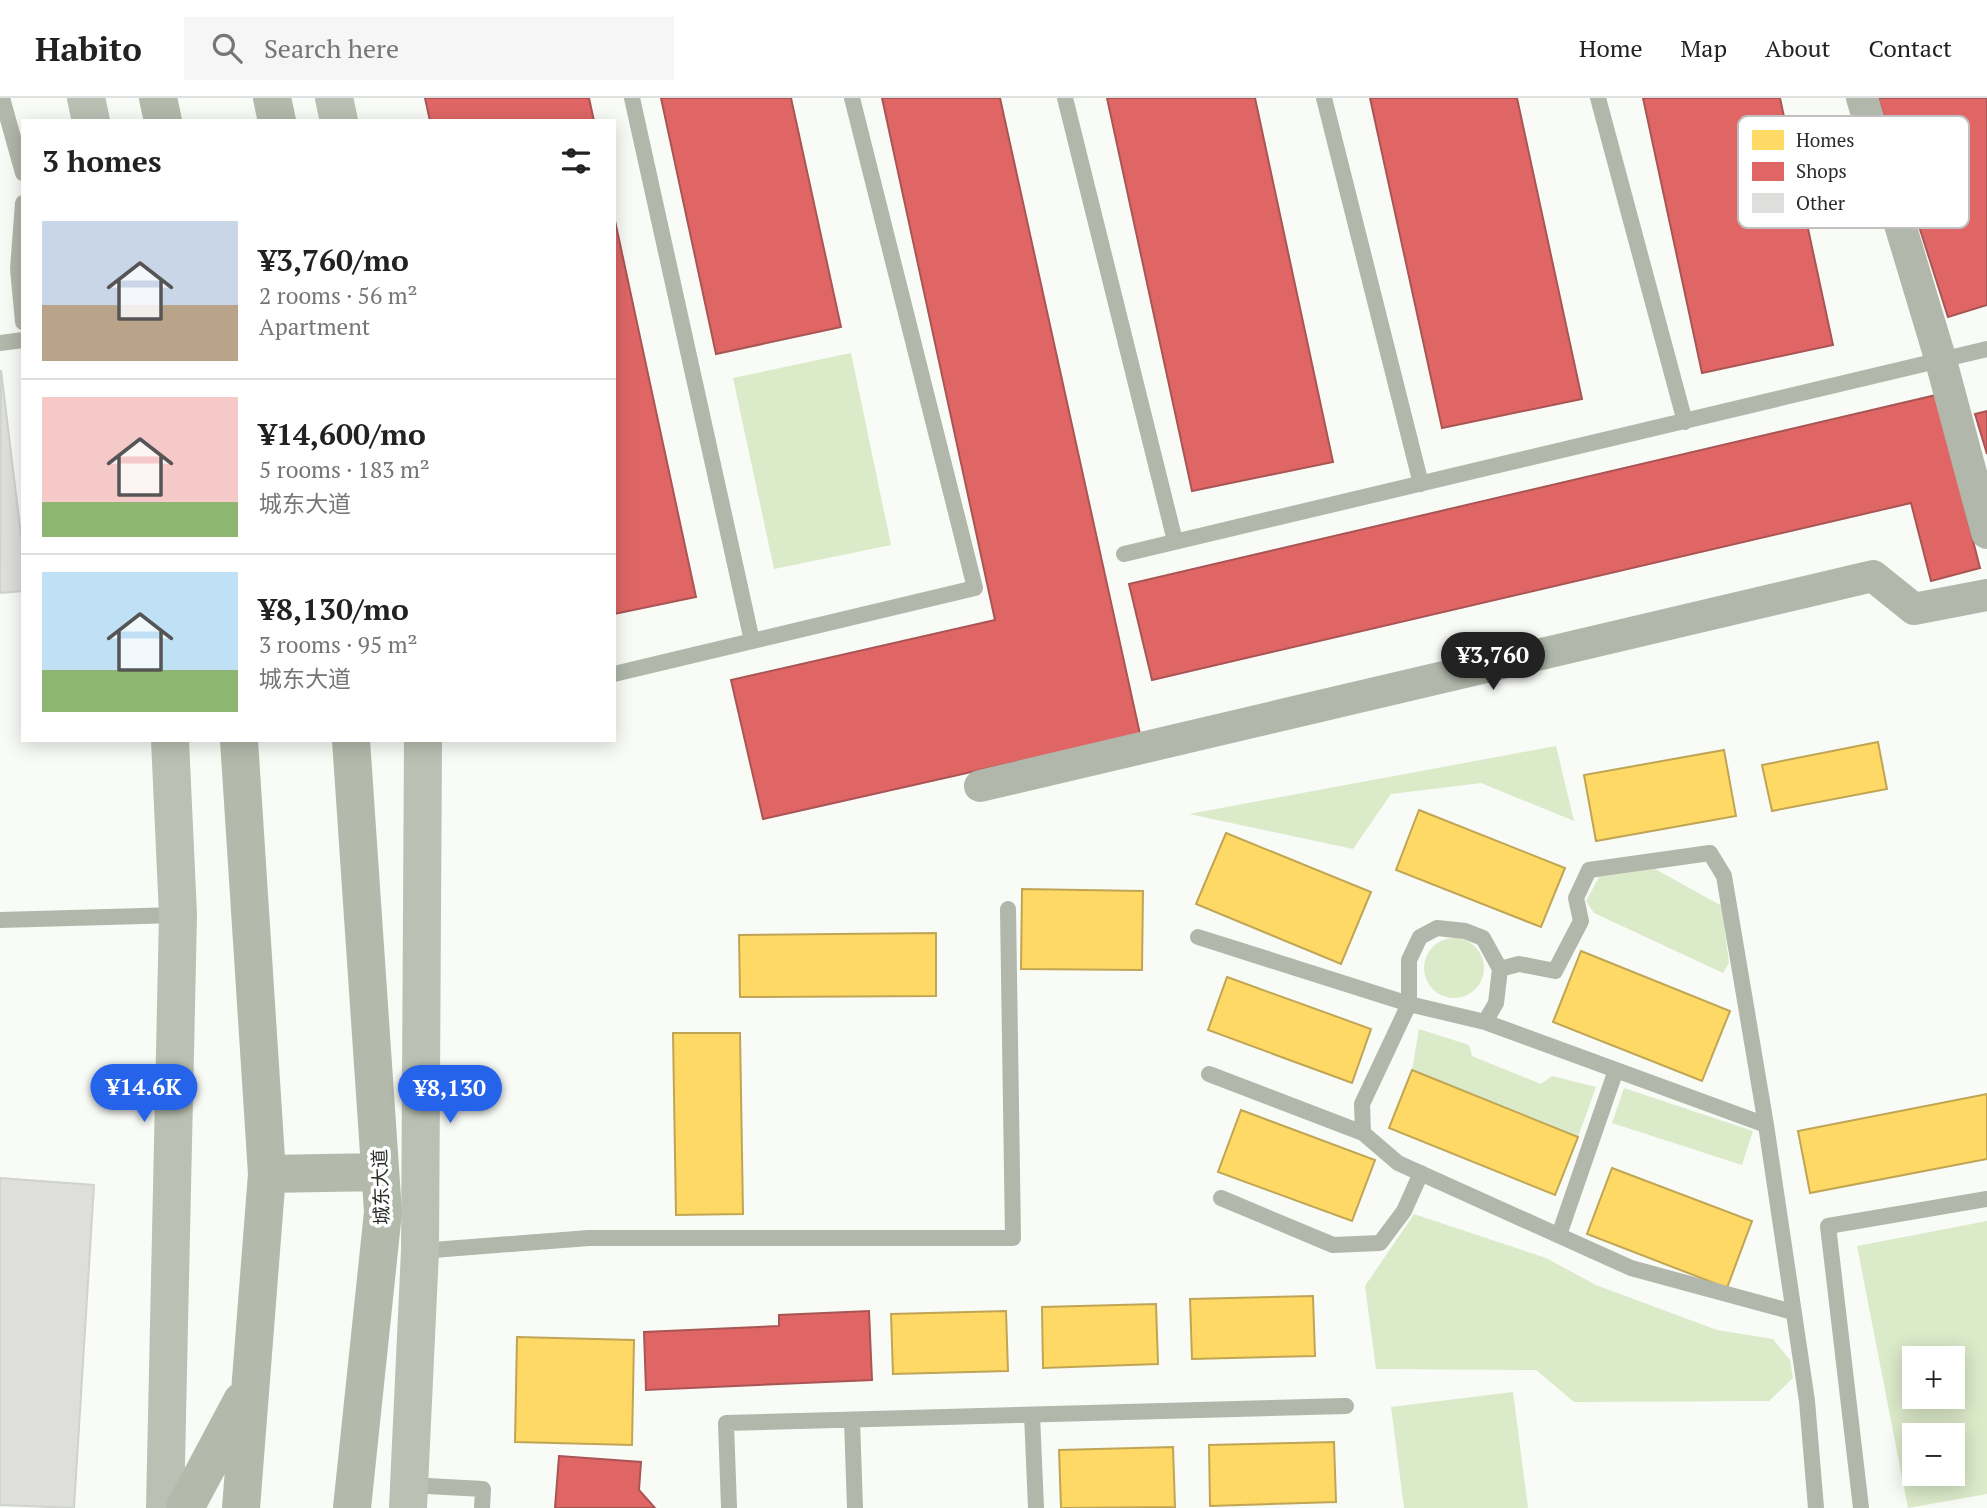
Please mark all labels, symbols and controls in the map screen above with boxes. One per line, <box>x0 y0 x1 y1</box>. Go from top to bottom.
search box <box>184 17 674 80</box>
text: Habito <box>35 27 142 70</box>
icon: search <box>208 29 246 67</box>
text: Search here <box>264 31 399 65</box>
text: Home <box>1579 32 1643 64</box>
text: Map <box>1681 32 1727 64</box>
text: About <box>1765 32 1831 64</box>
text: Contact <box>1869 32 1952 64</box>
legend <box>1738 116 1969 228</box>
text: Homes <box>1796 127 1855 152</box>
text: 3 homes <box>42 141 161 181</box>
icon: filters <box>557 142 595 180</box>
text: Shops <box>1796 158 1847 183</box>
text: Other <box>1796 190 1846 215</box>
text: ¥3,760/mo <box>259 240 409 280</box>
icon: home <box>98 249 182 333</box>
text: 2 rooms · 56 m² <box>259 280 418 311</box>
text: Apartment <box>259 311 370 342</box>
text: ¥14,600/mo <box>259 414 426 454</box>
icon: home <box>98 425 182 509</box>
text: 5 rooms · 183 m² <box>259 454 430 485</box>
text: 城东大道 <box>259 488 351 519</box>
text: ¥8,130/mo <box>259 589 409 629</box>
icon: home <box>98 600 182 684</box>
text: 3 rooms · 95 m² <box>259 629 418 660</box>
pin: ¥3,760 <box>1436 632 1550 692</box>
text: ¥3,760 <box>1457 639 1529 670</box>
text: 城东大道 <box>259 663 351 694</box>
pin: ¥14.6K <box>87 1065 201 1124</box>
pin: ¥8,130 <box>393 1066 507 1125</box>
text: ¥14.6K <box>106 1071 182 1102</box>
text: ¥8,130 <box>414 1072 486 1103</box>
street label: 城东大道 <box>366 1149 394 1225</box>
map controls <box>1902 1346 1965 1486</box>
button: + <box>1902 1346 1965 1409</box>
button: − <box>1902 1423 1965 1486</box>

